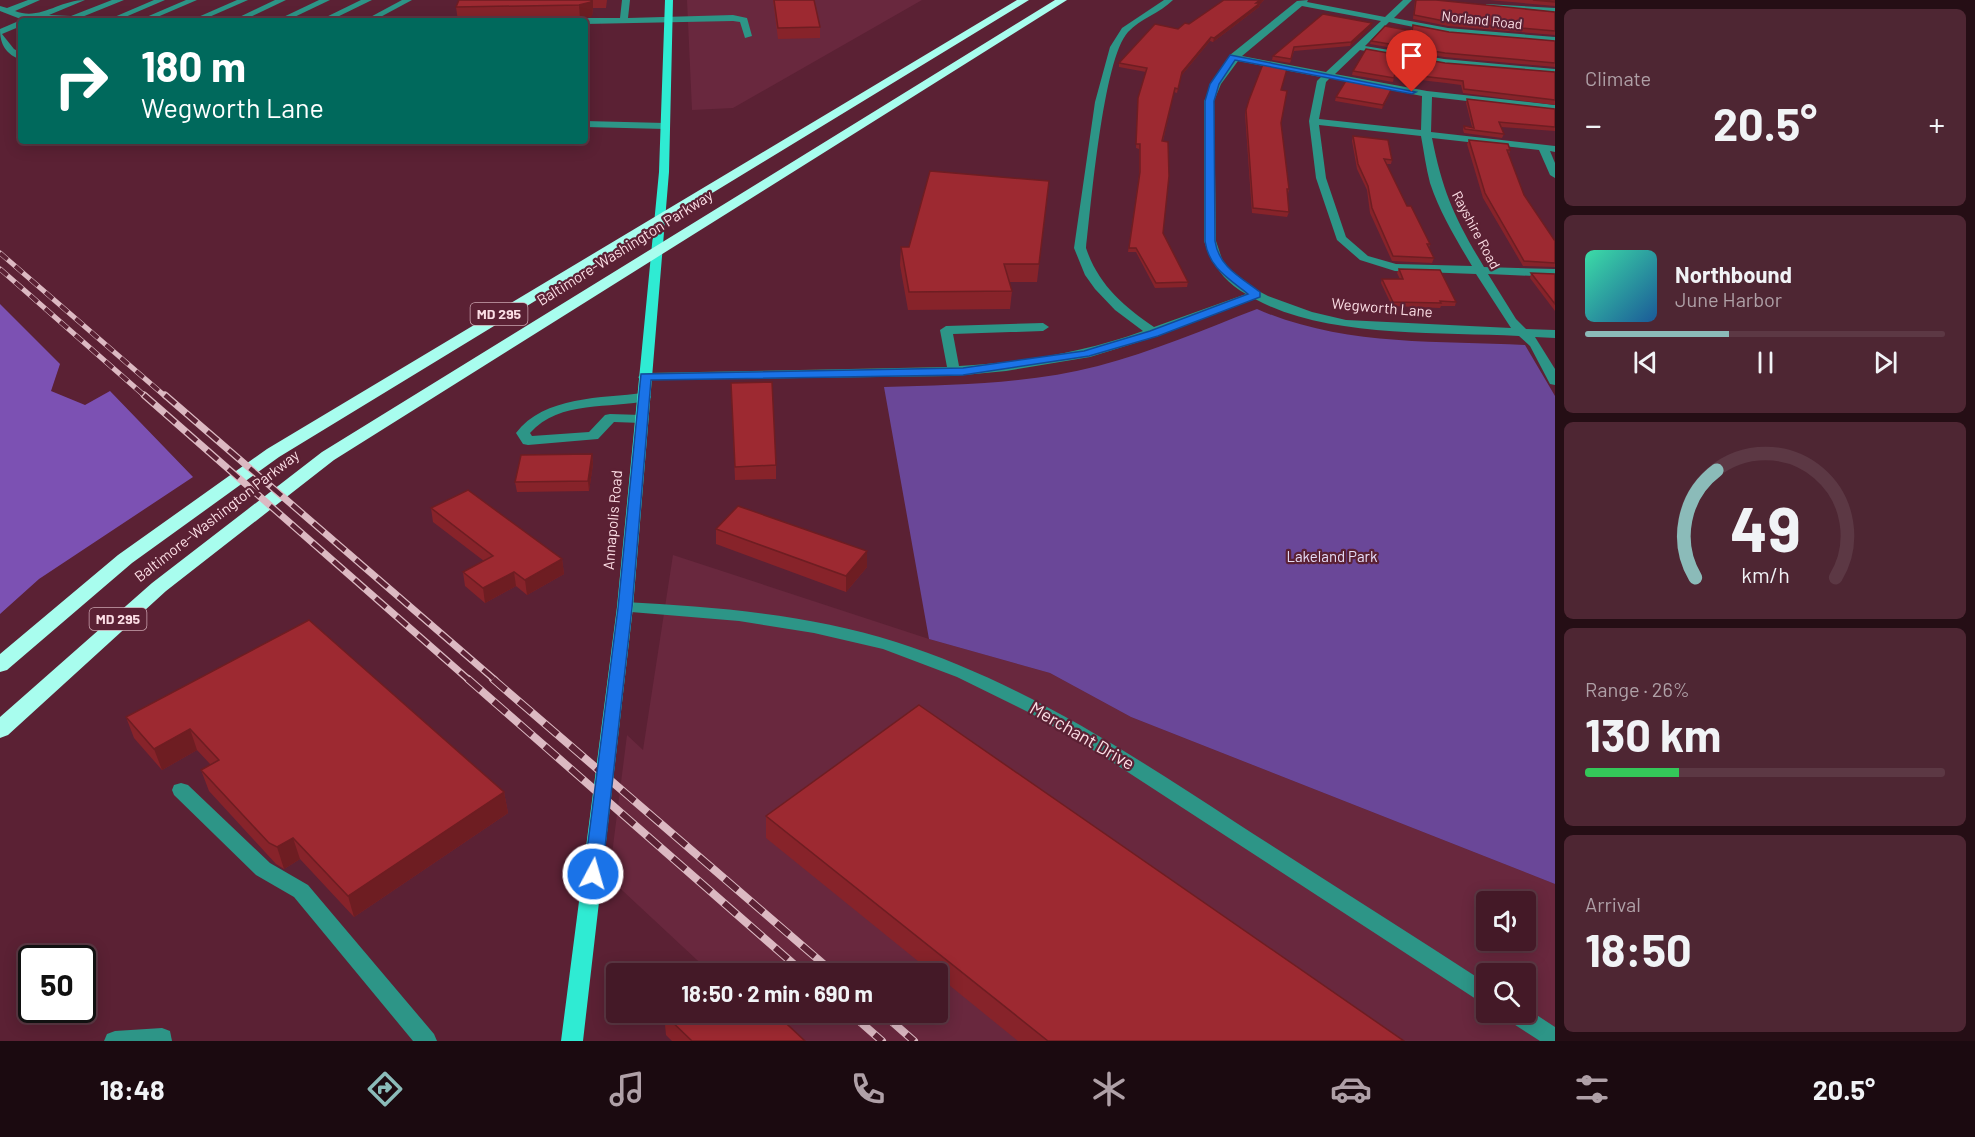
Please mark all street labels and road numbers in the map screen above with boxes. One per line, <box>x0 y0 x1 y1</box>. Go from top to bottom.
street label: Norland Road <box>1441 7 1523 32</box>
street label: Baltimore-Washington Parkway <box>533 185 716 309</box>
street label: Rayshire Road <box>1449 188 1504 272</box>
street label: Wegworth Lane <box>1331 294 1433 320</box>
road number: MD 295 <box>470 303 528 325</box>
street label: Baltimore-Washington Parkway <box>130 445 302 585</box>
street label: Annapolis Road <box>599 469 625 570</box>
road number: MD 295 <box>90 608 146 630</box>
street label: Merchant Drive <box>1026 696 1139 774</box>

